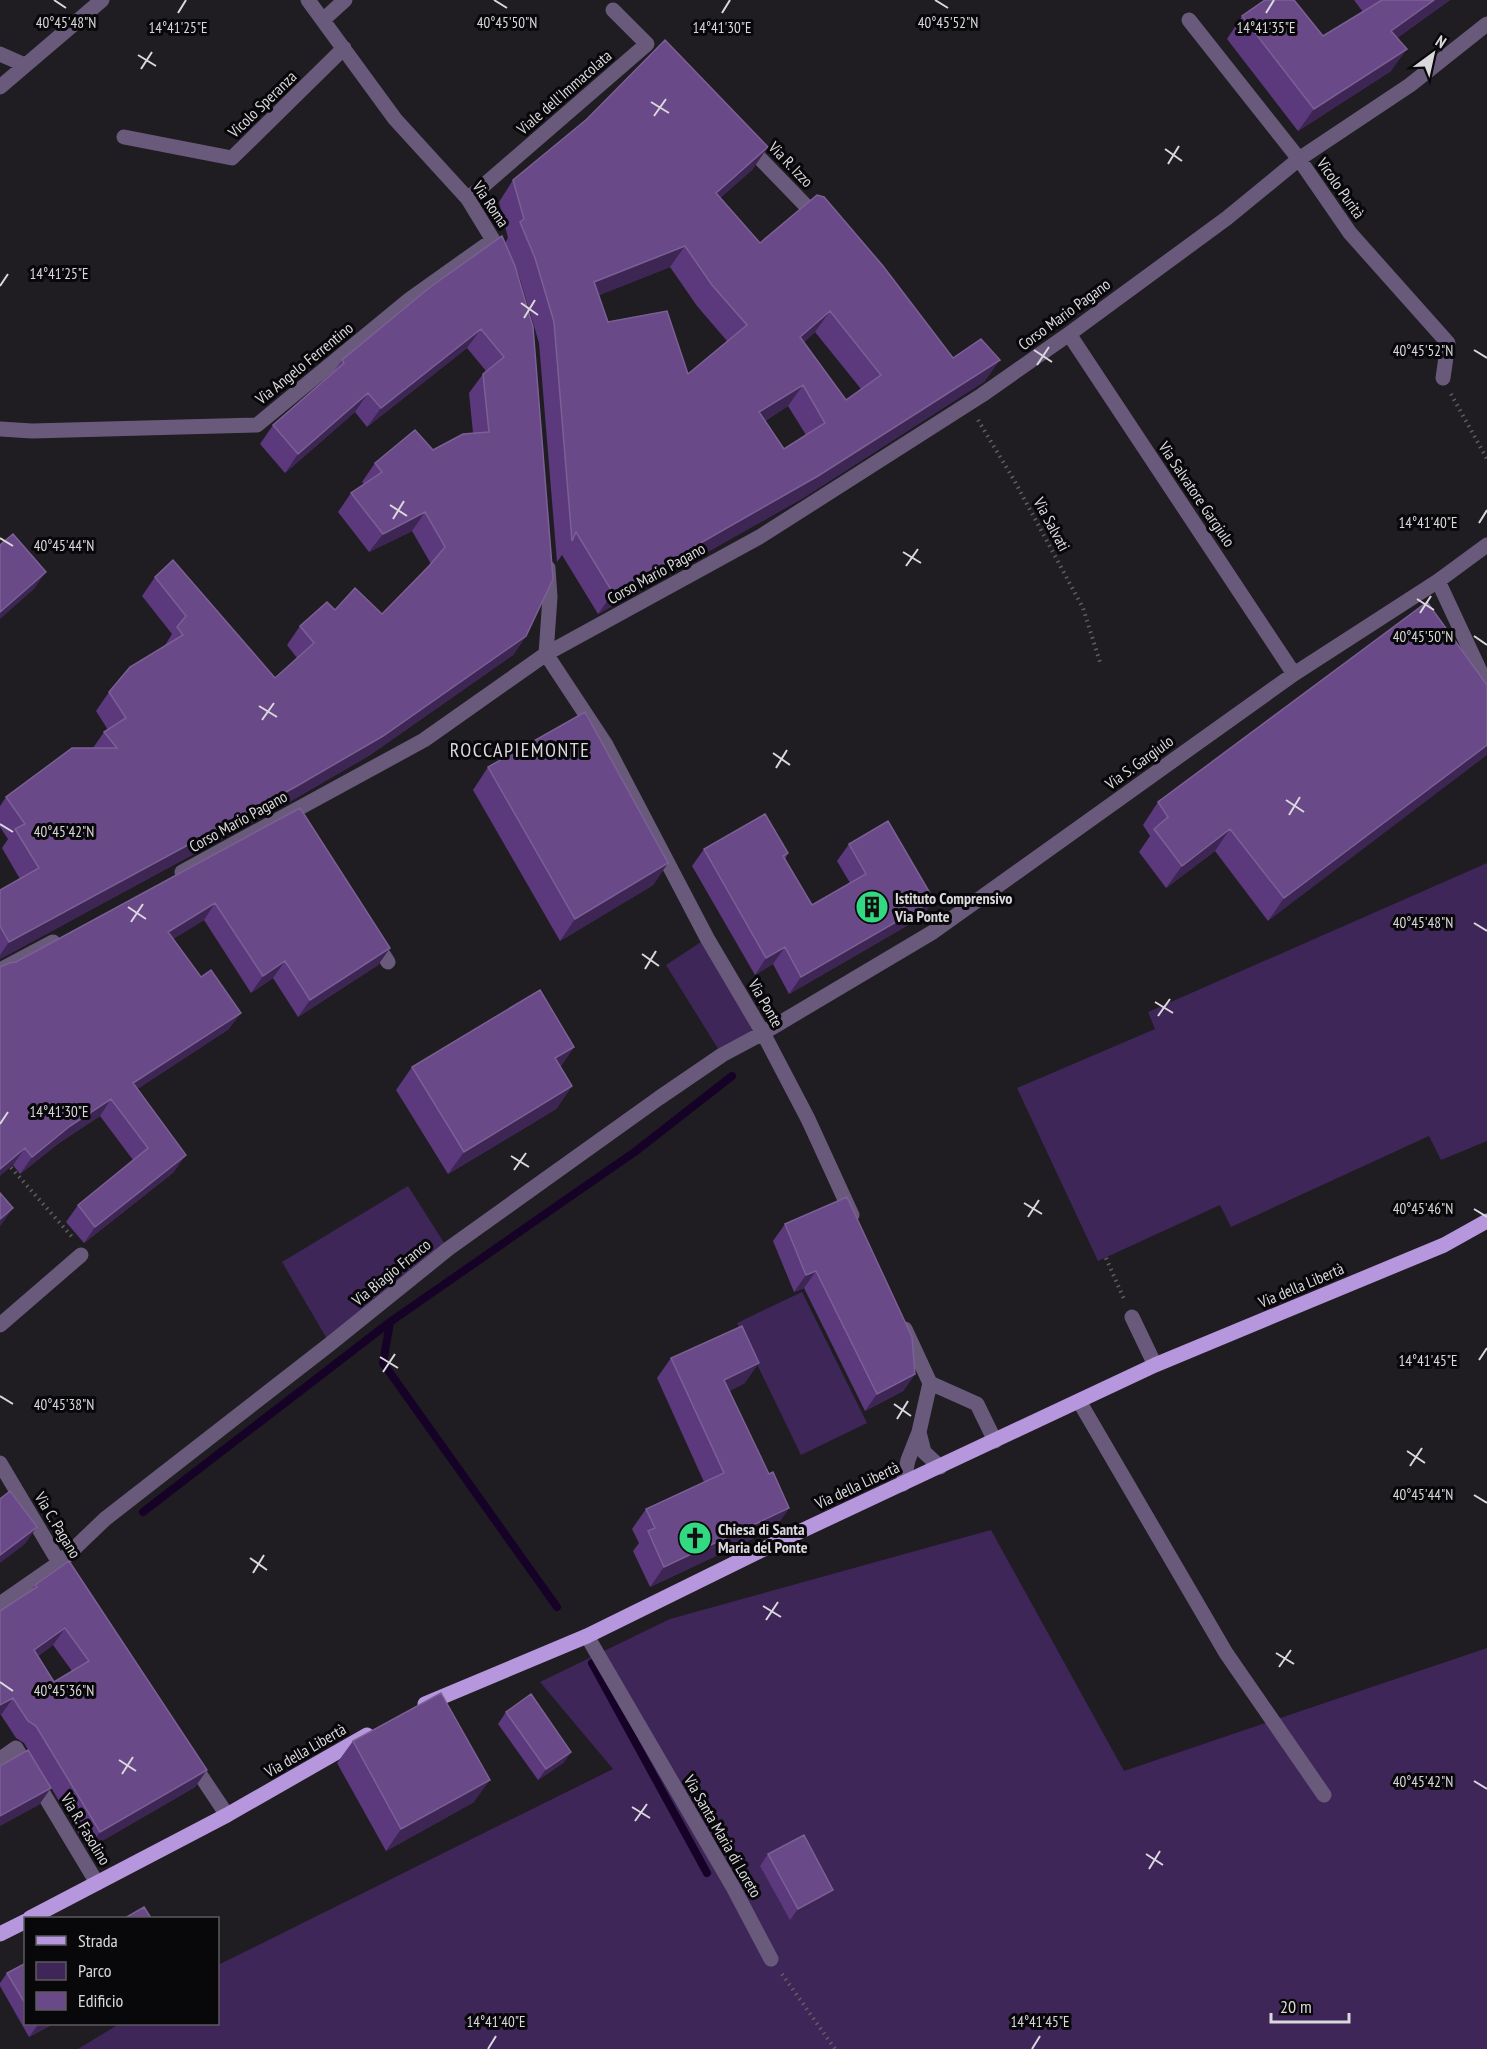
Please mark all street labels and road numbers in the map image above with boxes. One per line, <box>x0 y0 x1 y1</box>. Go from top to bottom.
street label: Viale dell'Immacolata <box>512 45 616 139</box>
street label: Vicolo Speranza <box>223 66 300 142</box>
street label: Via R. Izzo <box>764 136 818 191</box>
street label: Vicolo Purità <box>1312 153 1369 222</box>
street label: Via Roma <box>468 176 514 231</box>
street label: Corso Mario Pagano <box>1014 274 1114 354</box>
street label: Via Angelo Ferrentino <box>250 317 357 409</box>
street label: Via Salvatore Gargiulo <box>1154 437 1240 550</box>
street label: Via Salvati <box>1029 493 1074 554</box>
street label: Corso Mario Pagano <box>603 538 709 608</box>
street label: Via S. Gargiulo <box>1100 731 1177 794</box>
street label: Corso Mario Pagano <box>185 786 291 856</box>
street label: Via Ponte <box>744 975 788 1031</box>
street label: Via Biagio Franco <box>347 1234 434 1310</box>
street label: Via della Libertà <box>1254 1258 1347 1312</box>
street label: Via della Libertà <box>811 1457 902 1514</box>
street label: Via C. Pagano <box>30 1487 86 1562</box>
street label: Via della Libertà <box>260 1719 349 1782</box>
street label: Via Santa Maria di Loreto <box>679 1770 766 1901</box>
street label: Via R. Fasolino <box>56 1789 115 1869</box>

